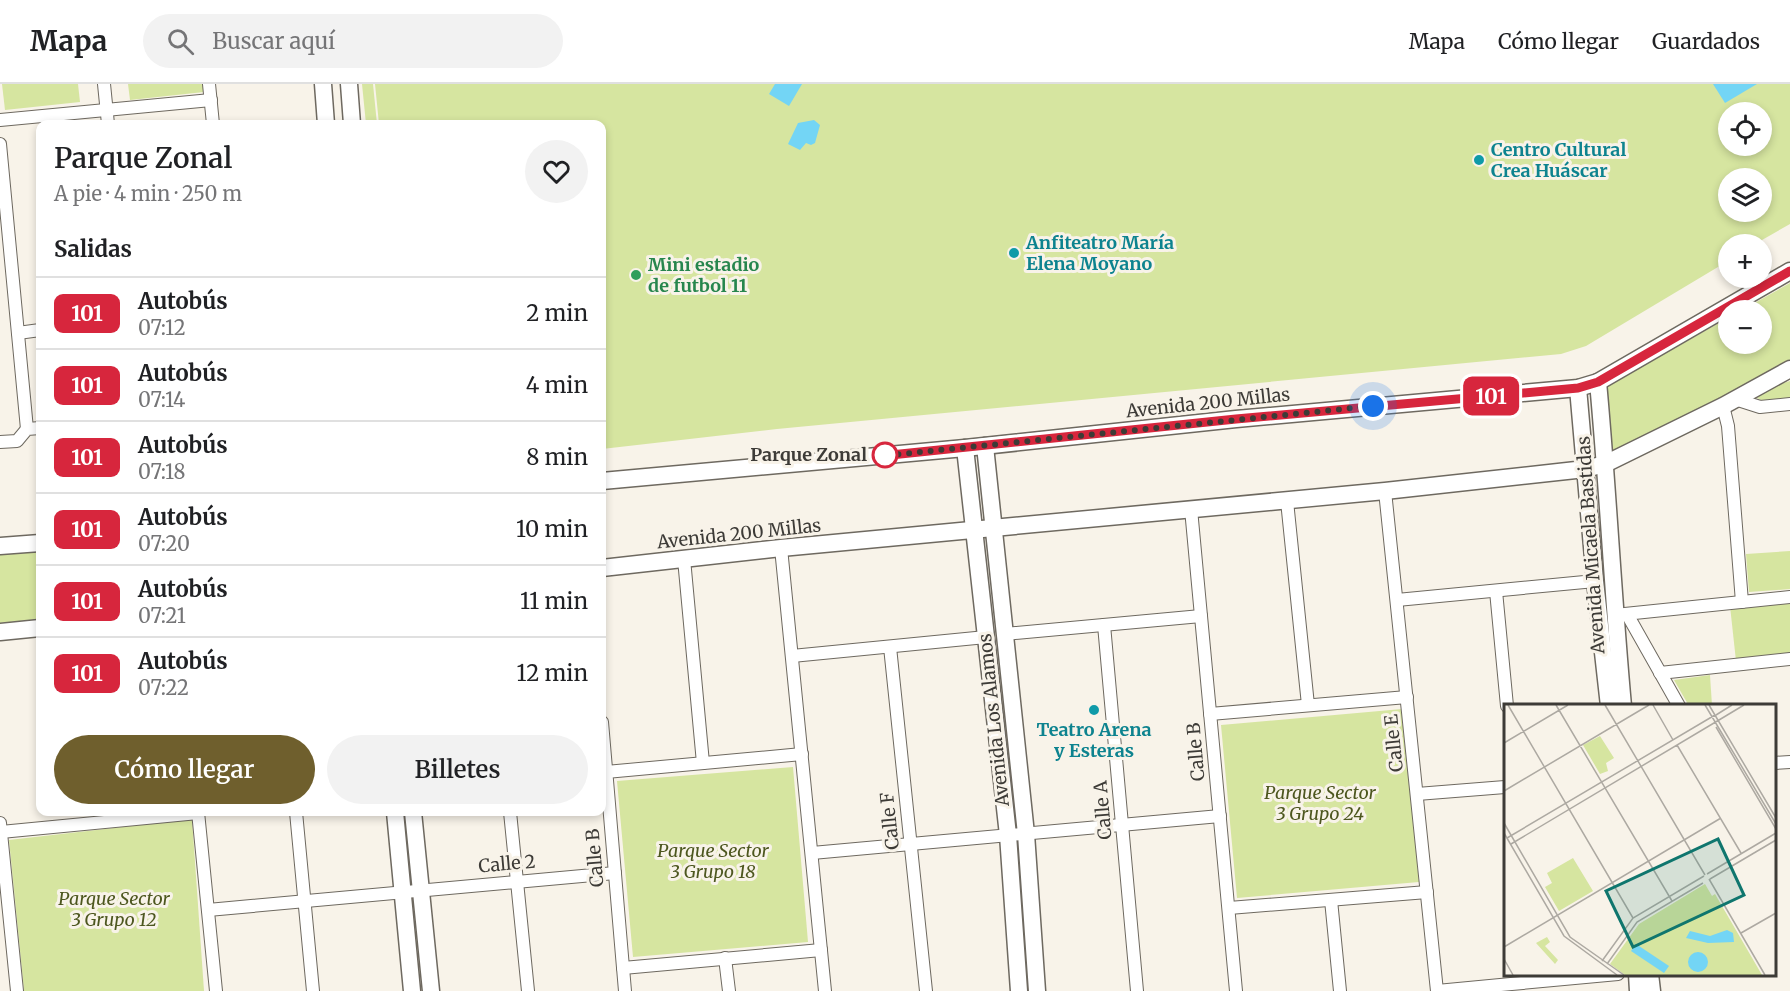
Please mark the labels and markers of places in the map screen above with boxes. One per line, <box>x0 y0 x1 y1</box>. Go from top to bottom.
place label: Centro Cultural Crea Huáscar <box>1491 138 1626 182</box>
marker: Centro Cultural Crea Huáscar <box>1472 153 1486 167</box>
place label: Anfiteatro María Elena Moyano <box>1025 231 1174 275</box>
marker: Anfiteatro María Elena Moyano <box>1007 246 1021 260</box>
place label: Mini estadio de futbol 11 <box>648 253 760 297</box>
marker: Mini estadio de futbol 11 <box>629 268 643 282</box>
marker: Parque Zonal <box>872 442 898 468</box>
place label: Parque Zonal <box>750 443 867 466</box>
marker: Teatro Arena y Esteras <box>1087 703 1101 717</box>
place label: Teatro Arena y Esteras <box>1036 718 1152 762</box>

